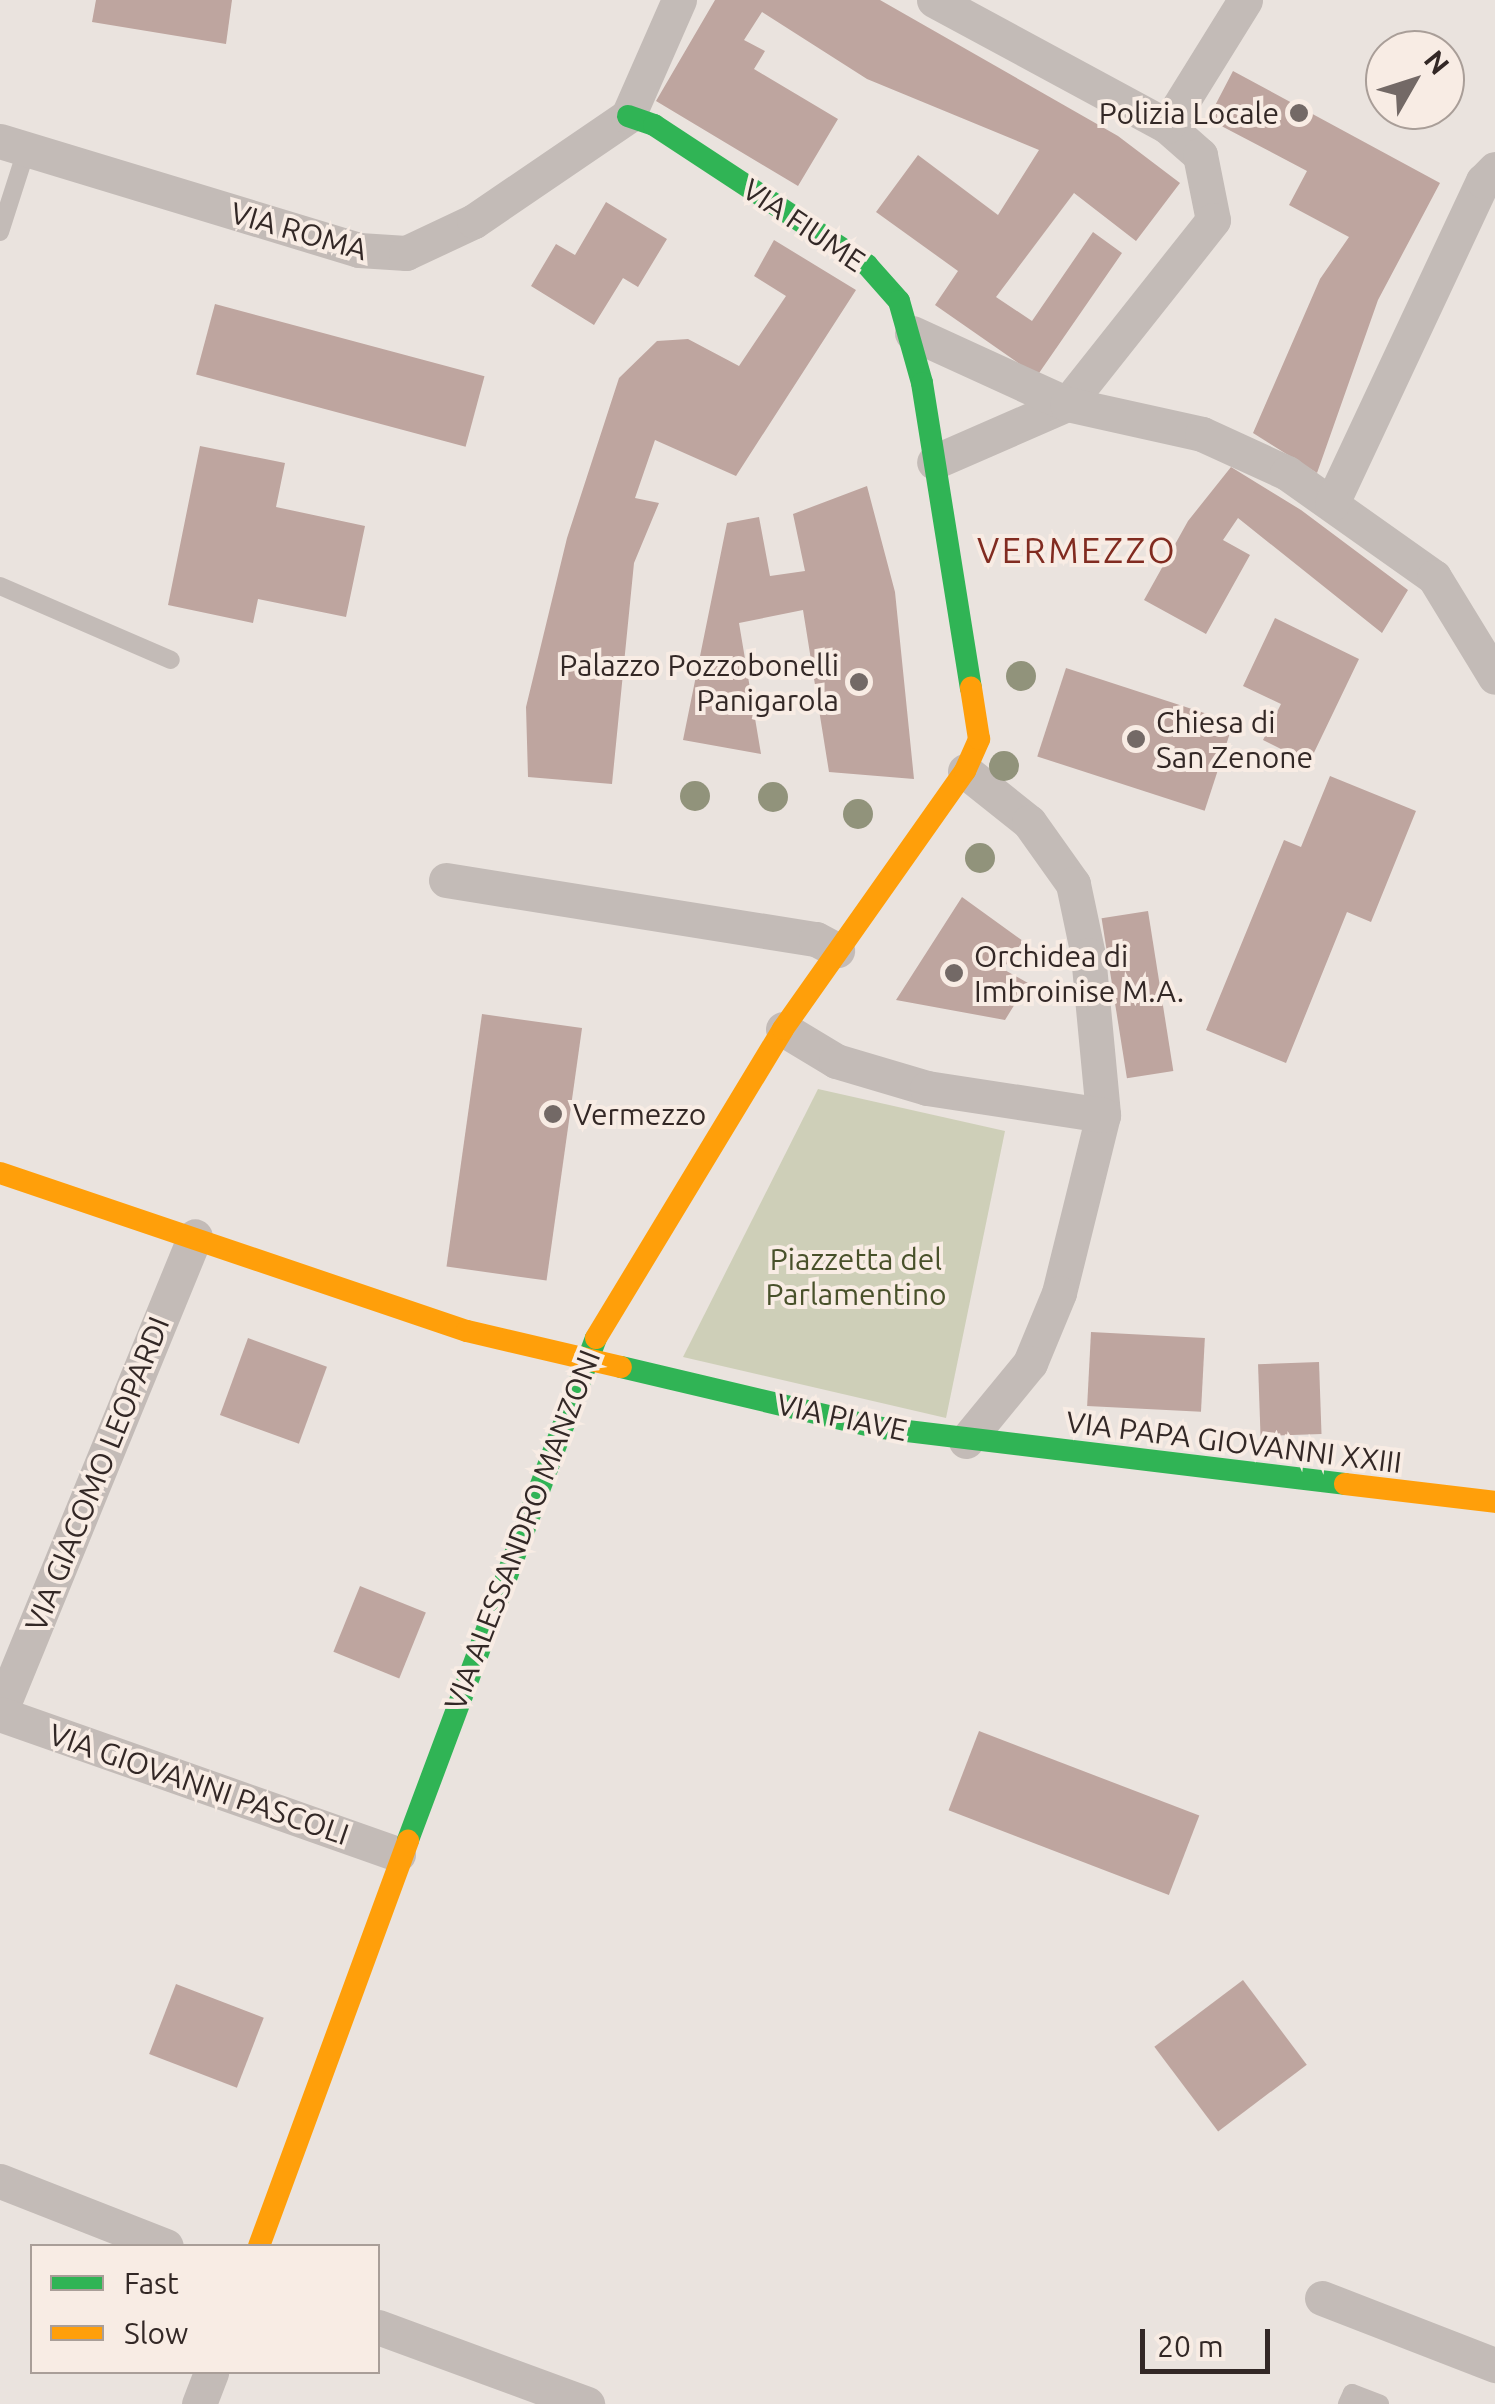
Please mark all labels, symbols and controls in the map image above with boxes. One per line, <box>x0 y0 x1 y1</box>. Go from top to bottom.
north arrow <box>1365 30 1465 130</box>
text: N <box>1419 44 1456 80</box>
place label: Polizia Locale <box>1099 95 1279 131</box>
marker: Polizia Locale <box>1288 102 1310 124</box>
street label: VIA FIUME <box>736 171 872 279</box>
street label: VIA ROMA <box>226 194 372 268</box>
district label: VERMEZZO <box>977 529 1177 571</box>
place label: Palazzo Pozzobonelli Panigarola <box>559 647 839 718</box>
marker: Palazzo Pozzobonelli Panigarola <box>848 671 870 693</box>
place label: Chiesa di San Zenone <box>1156 704 1313 774</box>
marker: Chiesa di San Zenone <box>1125 728 1147 750</box>
place label: Orchidea di Imbroinise M.A. <box>974 938 1184 1008</box>
marker: Orchidea di Imbroinise M.A. <box>943 962 965 984</box>
place label: Vermezzo <box>573 1096 706 1132</box>
marker: Vermezzo <box>542 1103 564 1125</box>
park label: Piazzetta del Parlamentino <box>765 1241 947 1312</box>
street label: VIA GIACOMO LEOPARDI <box>17 1311 177 1637</box>
street label: VIA ALESSANDRO MANZONI <box>437 1345 607 1715</box>
street label: VIA PIAVE <box>773 1386 911 1448</box>
street label: VIA PAPA GIOVANNI XXIII <box>1064 1404 1404 1480</box>
street label: VIA GIOVANNI PASCOLI <box>44 1716 354 1852</box>
legend <box>30 2244 380 2374</box>
text: Fast <box>124 2266 179 2300</box>
scale bar <box>1145 2309 1275 2371</box>
text: Slow <box>124 2316 188 2350</box>
text: 20 m <box>1157 2329 1224 2363</box>

